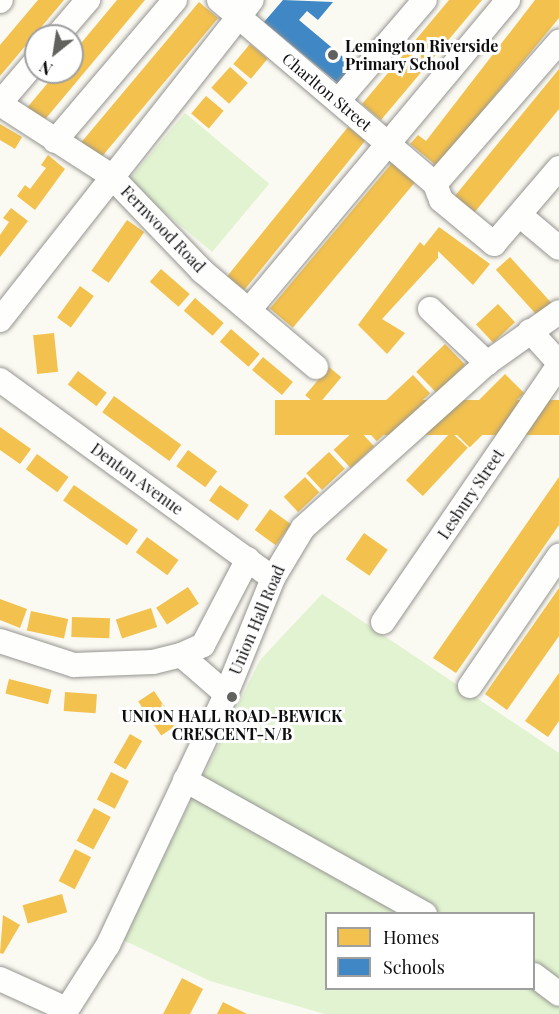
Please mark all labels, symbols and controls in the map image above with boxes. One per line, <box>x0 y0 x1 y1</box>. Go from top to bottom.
north arrow <box>24 24 84 84</box>
place label: Lemington Riverside Primary School <box>345 36 498 74</box>
marker: Lemington Riverside Primary School <box>326 48 340 62</box>
street label: Charlton Street <box>278 49 376 135</box>
text: N <box>35 56 56 80</box>
street label: Fernwood Road <box>117 182 209 276</box>
street label: Denton Avenue <box>87 439 187 519</box>
street label: Lesbury Street <box>434 445 508 543</box>
street label: Union Hall Road <box>225 563 289 677</box>
marker: UNION HALL ROAD-BEWICK CRESCENT-N/B <box>225 690 239 704</box>
place label: UNION HALL ROAD-BEWICK CRESCENT-N/B <box>121 706 343 744</box>
legend <box>325 912 535 990</box>
text: Homes <box>383 925 439 949</box>
text: Schools <box>383 955 445 979</box>

